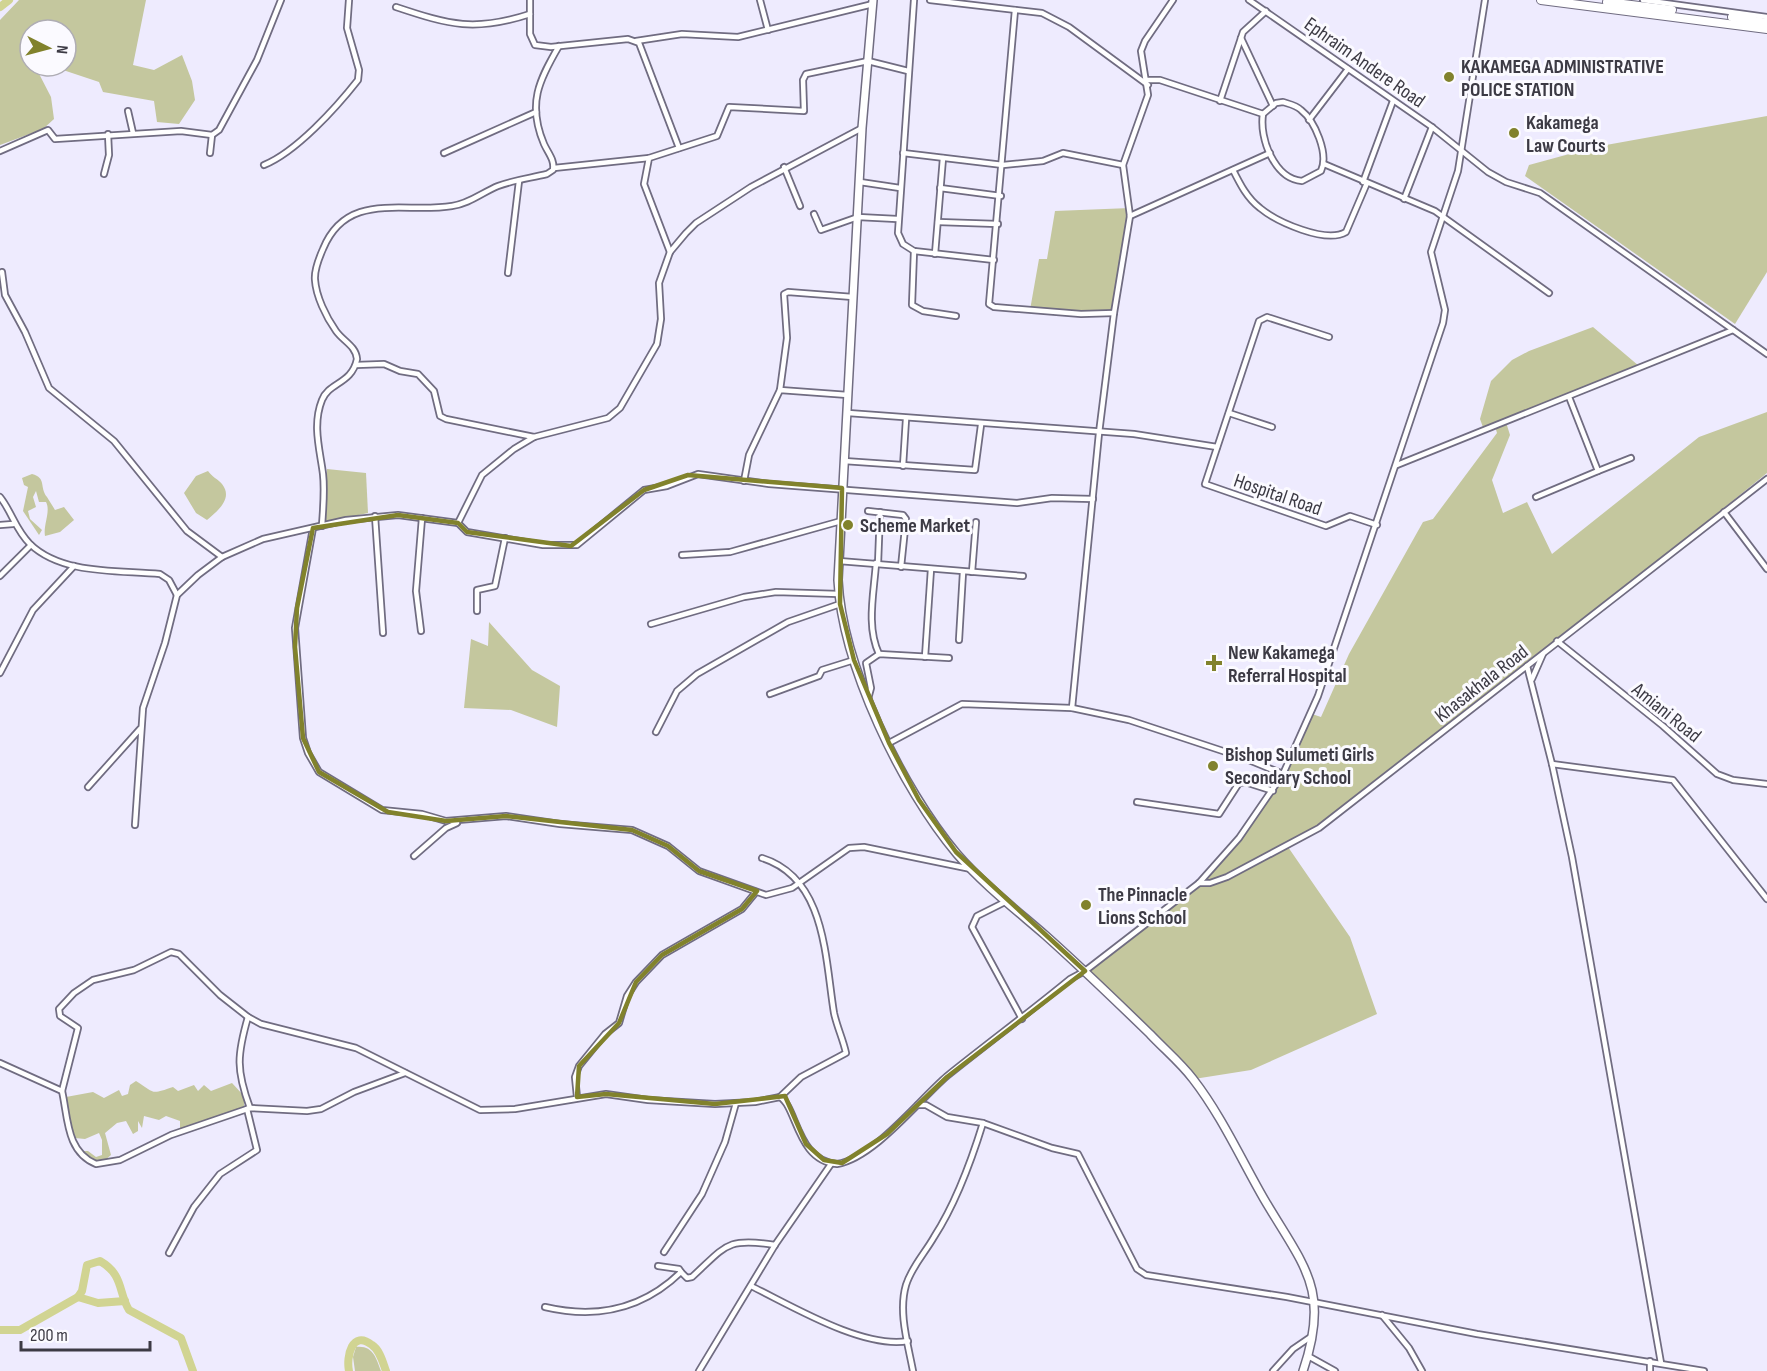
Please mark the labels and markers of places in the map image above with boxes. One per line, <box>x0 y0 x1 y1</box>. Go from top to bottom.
place label: KAKAMEGA ADMINISTRATIVE POLICE STATION <box>1461 55 1664 102</box>
marker: KAKAMEGA ADMINISTRATIVE POLICE STATION <box>1442 70 1456 84</box>
place label: Kakamega Law Courts <box>1526 111 1606 158</box>
marker: Kakamega Law Courts <box>1507 126 1521 140</box>
place label: Scheme Market <box>860 514 970 538</box>
marker: Scheme Market <box>841 518 855 532</box>
place label: New Kakamega Referral Hospital <box>1228 641 1347 688</box>
marker: New Kakamega Referral Hospital <box>1205 654 1223 672</box>
place label: Bishop Sulumeti Girls Secondary School <box>1225 743 1375 790</box>
marker: Bishop Sulumeti Girls Secondary School <box>1206 759 1220 773</box>
place label: The Pinnacle Lions School <box>1098 883 1187 930</box>
marker: The Pinnacle Lions School <box>1079 898 1093 912</box>

